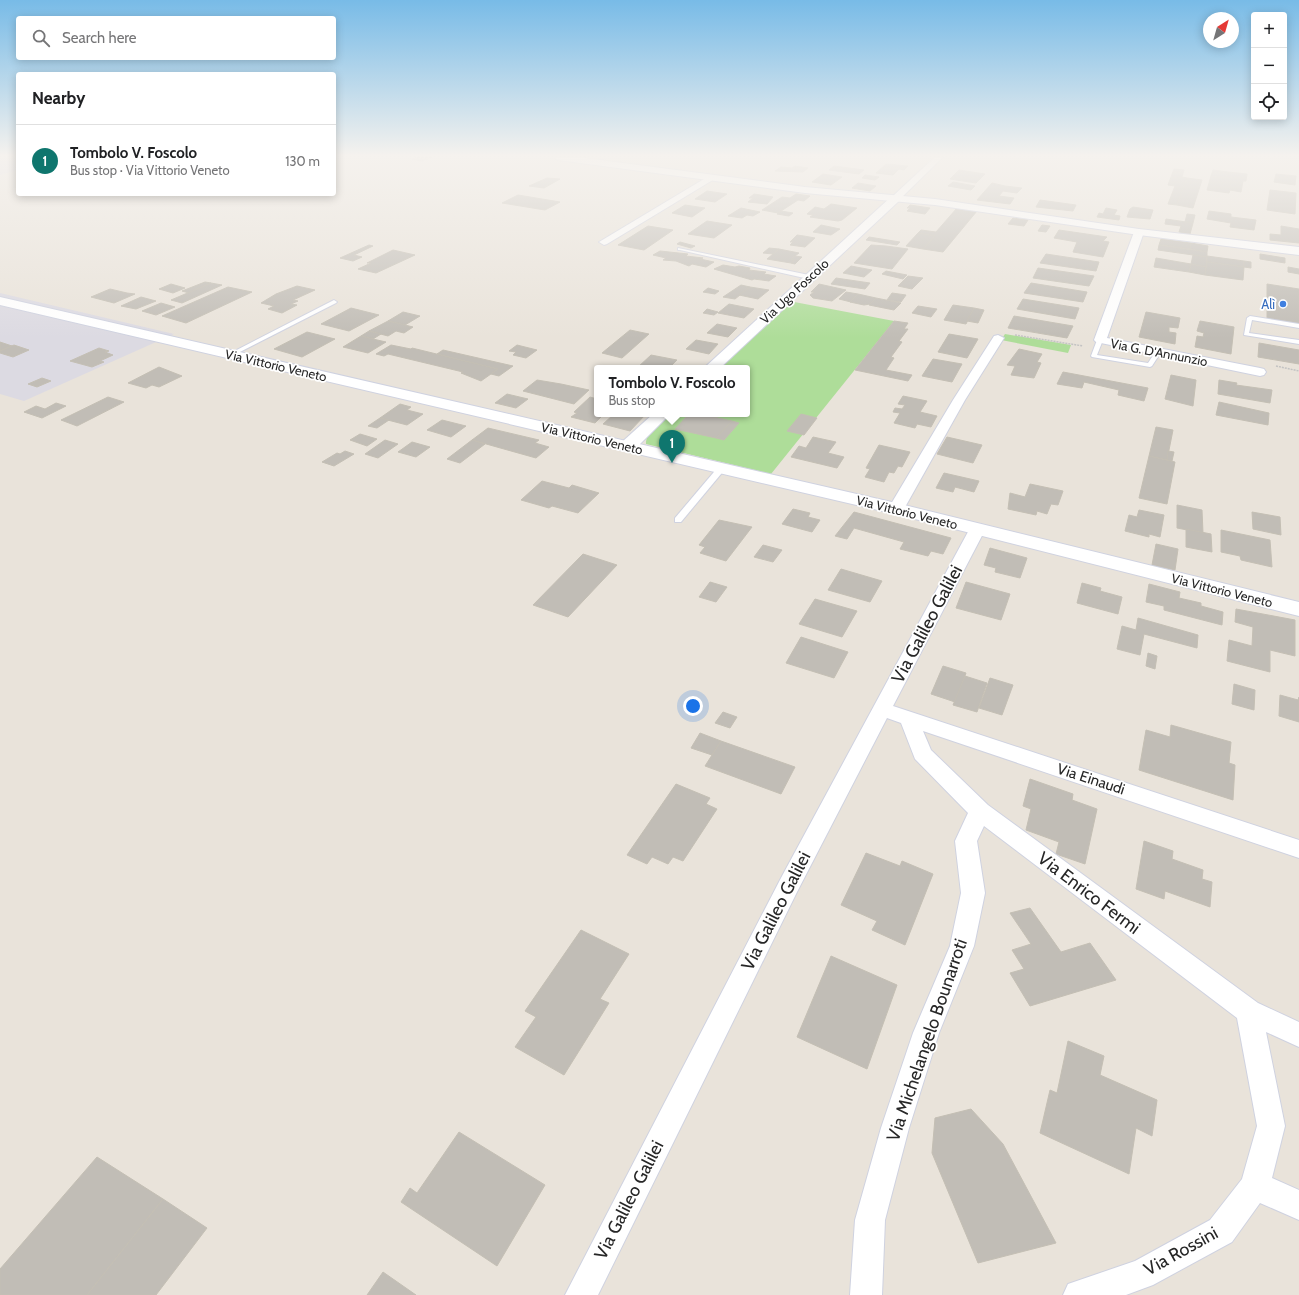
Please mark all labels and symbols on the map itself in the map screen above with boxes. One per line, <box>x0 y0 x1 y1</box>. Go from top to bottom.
north arrow <box>1203 12 1239 48</box>
street label: Via Ugo Foscolo <box>756 255 832 327</box>
place label: Alì <box>1261 296 1275 312</box>
marker: Alì <box>1278 299 1288 309</box>
street label: Via G. D'Annunzio <box>1109 335 1209 369</box>
street label: Via Vittorio Veneto <box>224 346 328 384</box>
street label: Via Vittorio Veneto <box>540 419 644 457</box>
pin: 1 <box>659 430 685 463</box>
street label: Via Vittorio Veneto <box>855 492 959 532</box>
street label: Via Galileo Galilei <box>887 561 967 687</box>
street label: Via Vittorio Veneto <box>1170 570 1274 610</box>
your location <box>683 696 703 716</box>
street label: Via Einaudi <box>1055 760 1127 798</box>
street label: Via Enrico Fermi <box>1033 847 1145 939</box>
street label: Via Galileo Galilei <box>737 848 815 974</box>
street label: Via Michelangelo Bounarroti <box>882 936 972 1144</box>
street label: Via Galileo Galilei <box>590 1137 668 1263</box>
street label: Via Rossini <box>1140 1222 1222 1280</box>

